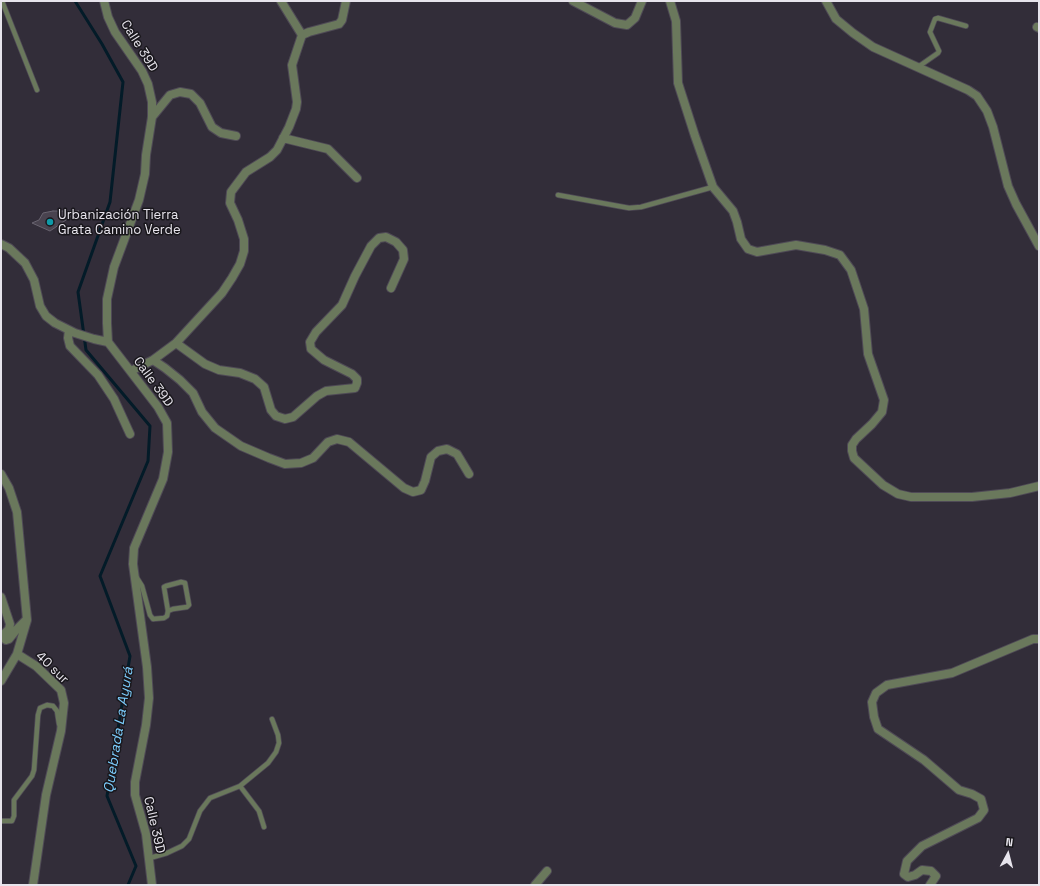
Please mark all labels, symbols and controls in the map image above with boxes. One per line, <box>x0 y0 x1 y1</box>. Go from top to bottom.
street label: Calle 39D <box>117 17 161 75</box>
place label: Urbanización Tierra Grata Camino Verde <box>58 207 181 238</box>
marker: Urbanización Tierra Grata Camino Verde <box>45 217 55 227</box>
street label: Calle 39D <box>130 354 176 410</box>
street label: 40 sur <box>32 649 72 687</box>
water label: Quebrada La Ayurá <box>101 666 137 794</box>
street label: Calle 39D <box>140 795 168 855</box>
north arrow <box>988 834 1028 874</box>
text: N <box>1005 835 1014 849</box>

